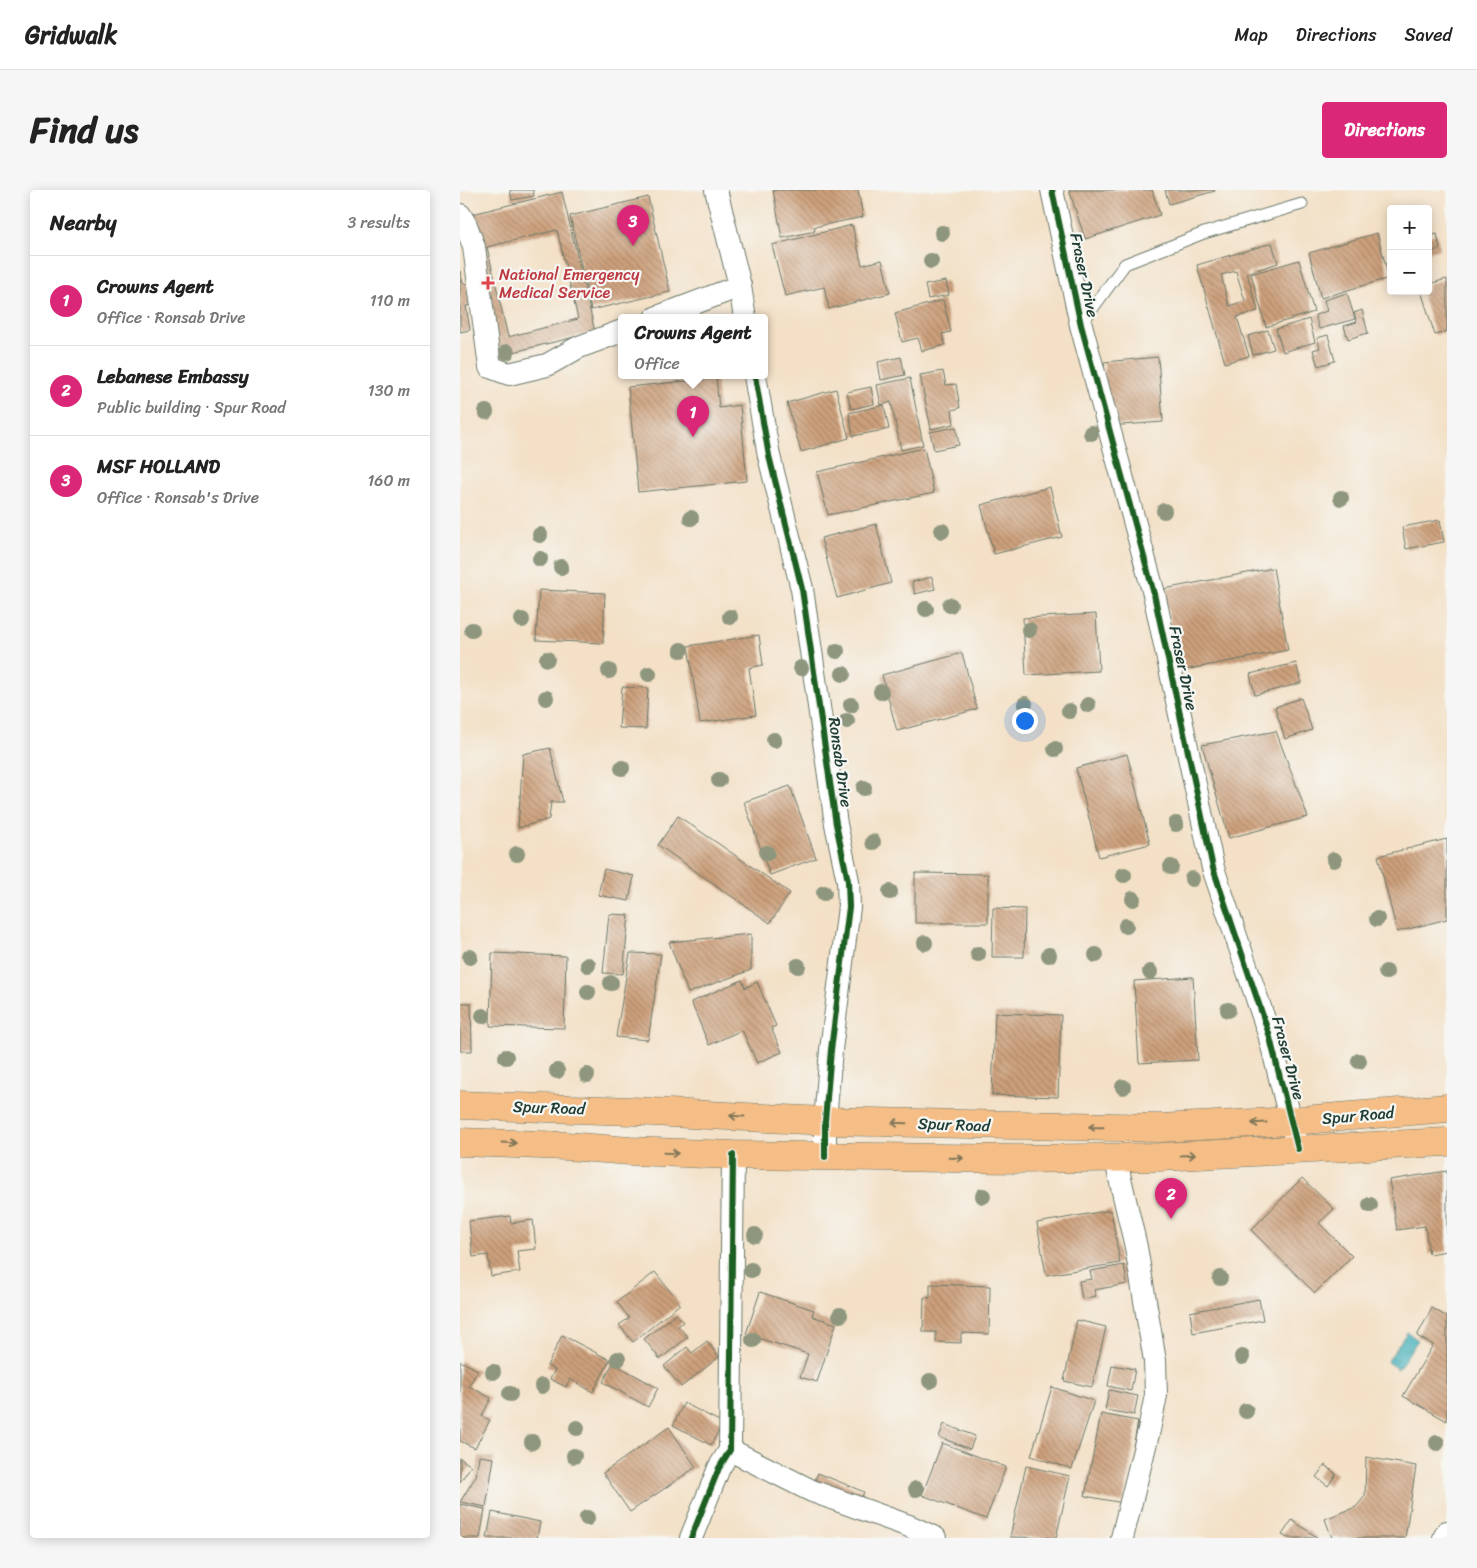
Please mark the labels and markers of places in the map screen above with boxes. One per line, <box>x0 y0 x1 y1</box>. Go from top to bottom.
pin: 3 <box>617 205 649 246</box>
place label: National Emergency Medical Service <box>499 260 640 307</box>
marker: National Emergency Medical Service <box>481 276 495 290</box>
pin: 1 <box>677 396 709 437</box>
pin: 2 <box>1155 1178 1187 1219</box>

